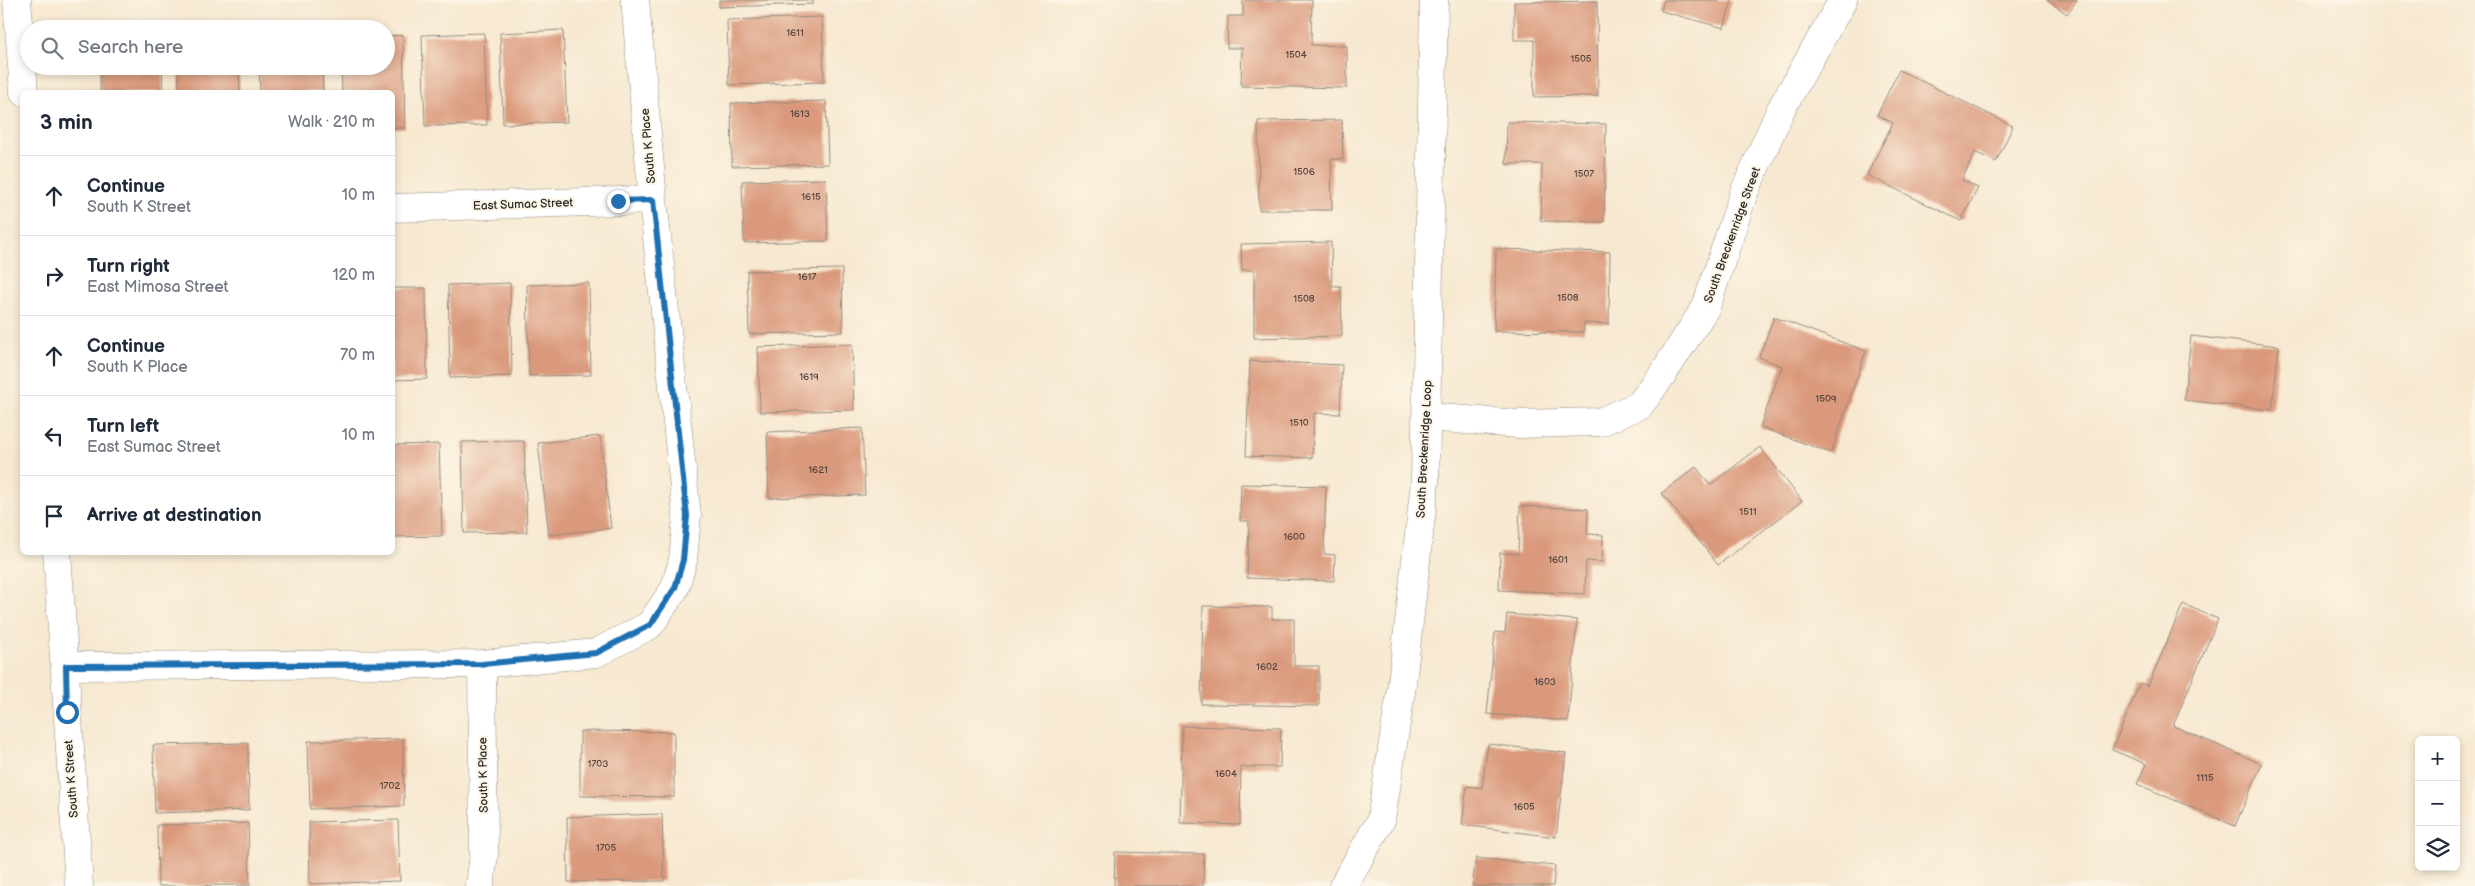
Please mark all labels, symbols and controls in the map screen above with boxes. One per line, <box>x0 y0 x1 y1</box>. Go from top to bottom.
search box <box>20 20 395 75</box>
house number: 1611 <box>786 27 804 39</box>
icon: search <box>38 34 66 62</box>
text: Search here <box>78 36 183 59</box>
house number: 1504 <box>1285 49 1307 61</box>
house number: 1505 <box>1570 53 1592 65</box>
street label: South K Place <box>638 108 659 184</box>
house number: 1613 <box>790 108 810 120</box>
text: 3 min <box>40 110 93 135</box>
text: Walk · 210 m <box>288 113 375 132</box>
street label: South Breckenridge Street <box>1701 165 1764 305</box>
house number: 1506 <box>1293 166 1315 178</box>
house number: 1507 <box>1574 168 1594 180</box>
text: Continue <box>87 175 165 198</box>
icon: ahead <box>40 182 68 210</box>
text: 10 m <box>342 186 375 205</box>
route end <box>607 190 630 213</box>
house number: 1615 <box>801 191 821 203</box>
street label: East Sumac Street <box>473 195 574 214</box>
text: South K Street <box>87 198 191 217</box>
text: Turn right <box>87 255 170 278</box>
icon: right <box>40 262 68 290</box>
text: 120 m <box>332 266 375 285</box>
house number: 1617 <box>798 271 816 283</box>
text: East Mimosa Street <box>87 278 229 297</box>
house number: 1508 <box>1557 292 1579 304</box>
house number: 1508 <box>1293 293 1315 305</box>
text: Continue <box>87 335 165 358</box>
icon: ahead <box>40 342 68 370</box>
text: 70 m <box>340 346 375 365</box>
text: South K Place <box>87 358 188 377</box>
house number: 1619 <box>799 371 819 383</box>
street label: South Breckenridge Loop <box>1413 380 1436 518</box>
house number: 1509 <box>1815 393 1837 405</box>
text: Turn left <box>87 415 159 438</box>
house number: 1510 <box>1289 417 1309 429</box>
icon: left <box>40 422 68 450</box>
text: 10 m <box>342 426 375 445</box>
text: East Sumac Street <box>87 438 221 457</box>
house number: 1621 <box>808 464 828 476</box>
icon: arrive <box>40 502 68 530</box>
text: Arrive at destination <box>87 504 262 527</box>
house number: 1511 <box>1739 506 1757 518</box>
house number: 1600 <box>1283 531 1305 543</box>
house number: 1601 <box>1548 554 1568 566</box>
house number: 1602 <box>1256 661 1278 673</box>
house number: 1603 <box>1534 676 1556 688</box>
route start <box>56 701 79 724</box>
map controls <box>2415 736 2460 871</box>
button: + <box>2415 736 2460 781</box>
street label: South K Place <box>475 737 492 813</box>
street label: South K Street <box>61 739 82 818</box>
house number: 1703 <box>588 758 608 770</box>
house number: 1604 <box>1215 768 1237 780</box>
house number: 1115 <box>2196 772 2214 784</box>
house number: 1702 <box>380 780 400 792</box>
button: − <box>2415 781 2460 826</box>
house number: 1605 <box>1513 801 1535 813</box>
button: layers <box>2415 826 2460 871</box>
house number: 1705 <box>596 842 616 854</box>

